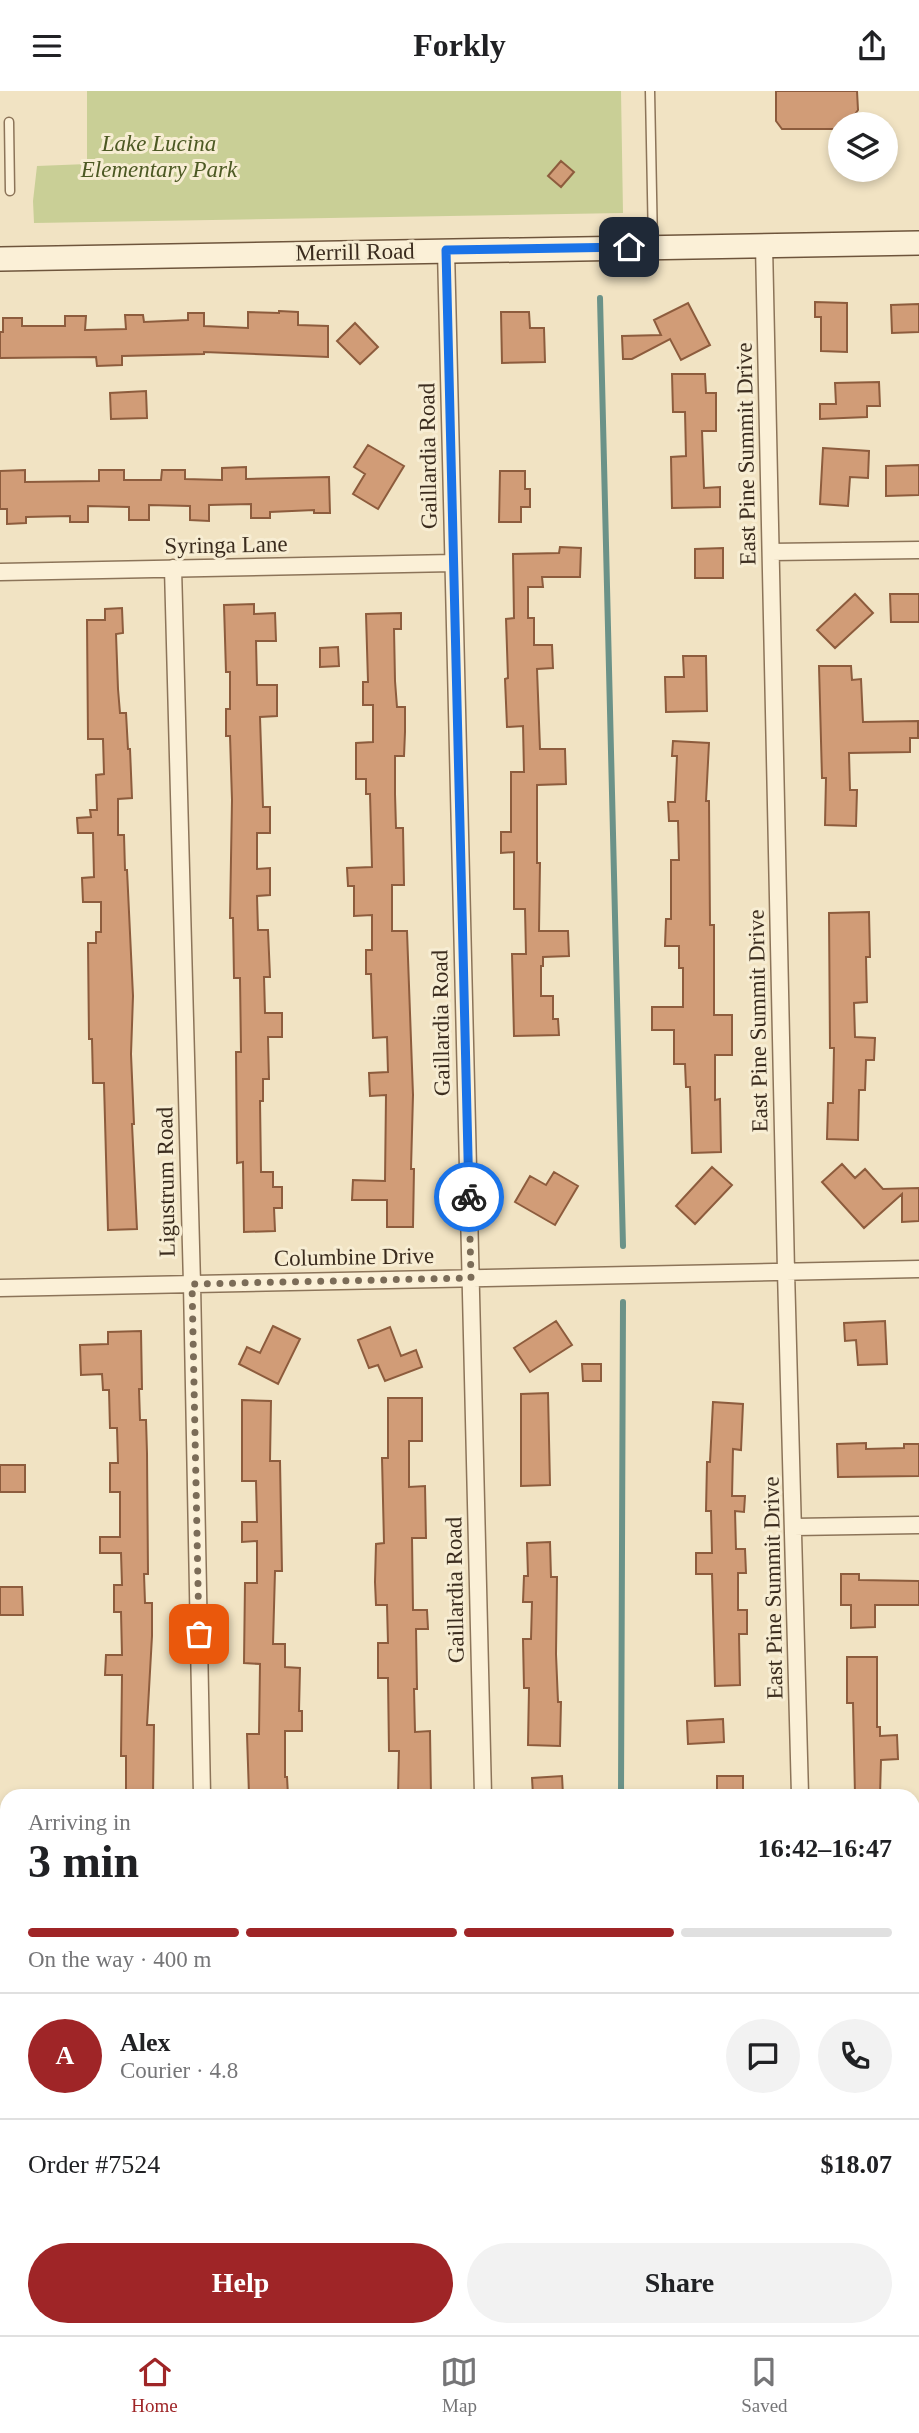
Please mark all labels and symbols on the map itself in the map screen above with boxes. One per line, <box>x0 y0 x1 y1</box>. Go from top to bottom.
park label: Lake Lucina Elementary Park <box>80 131 238 182</box>
pin <box>599 217 659 277</box>
street label: Merrill Road <box>295 238 415 266</box>
street label: East Pine Summit Drive <box>732 342 760 566</box>
street label: Gaillardia Road <box>414 382 442 529</box>
street label: Syringa Lane <box>164 531 288 559</box>
street label: East Pine Summit Drive <box>744 909 772 1133</box>
street label: Gaillardia Road <box>427 949 455 1096</box>
street label: Ligustrum Road <box>152 1106 180 1257</box>
courier <box>434 1162 504 1232</box>
street label: Columbine Drive <box>274 1243 434 1271</box>
street label: East Pine Summit Drive <box>759 1476 787 1700</box>
street label: Gaillardia Road <box>441 1516 469 1663</box>
pin <box>169 1604 229 1664</box>

